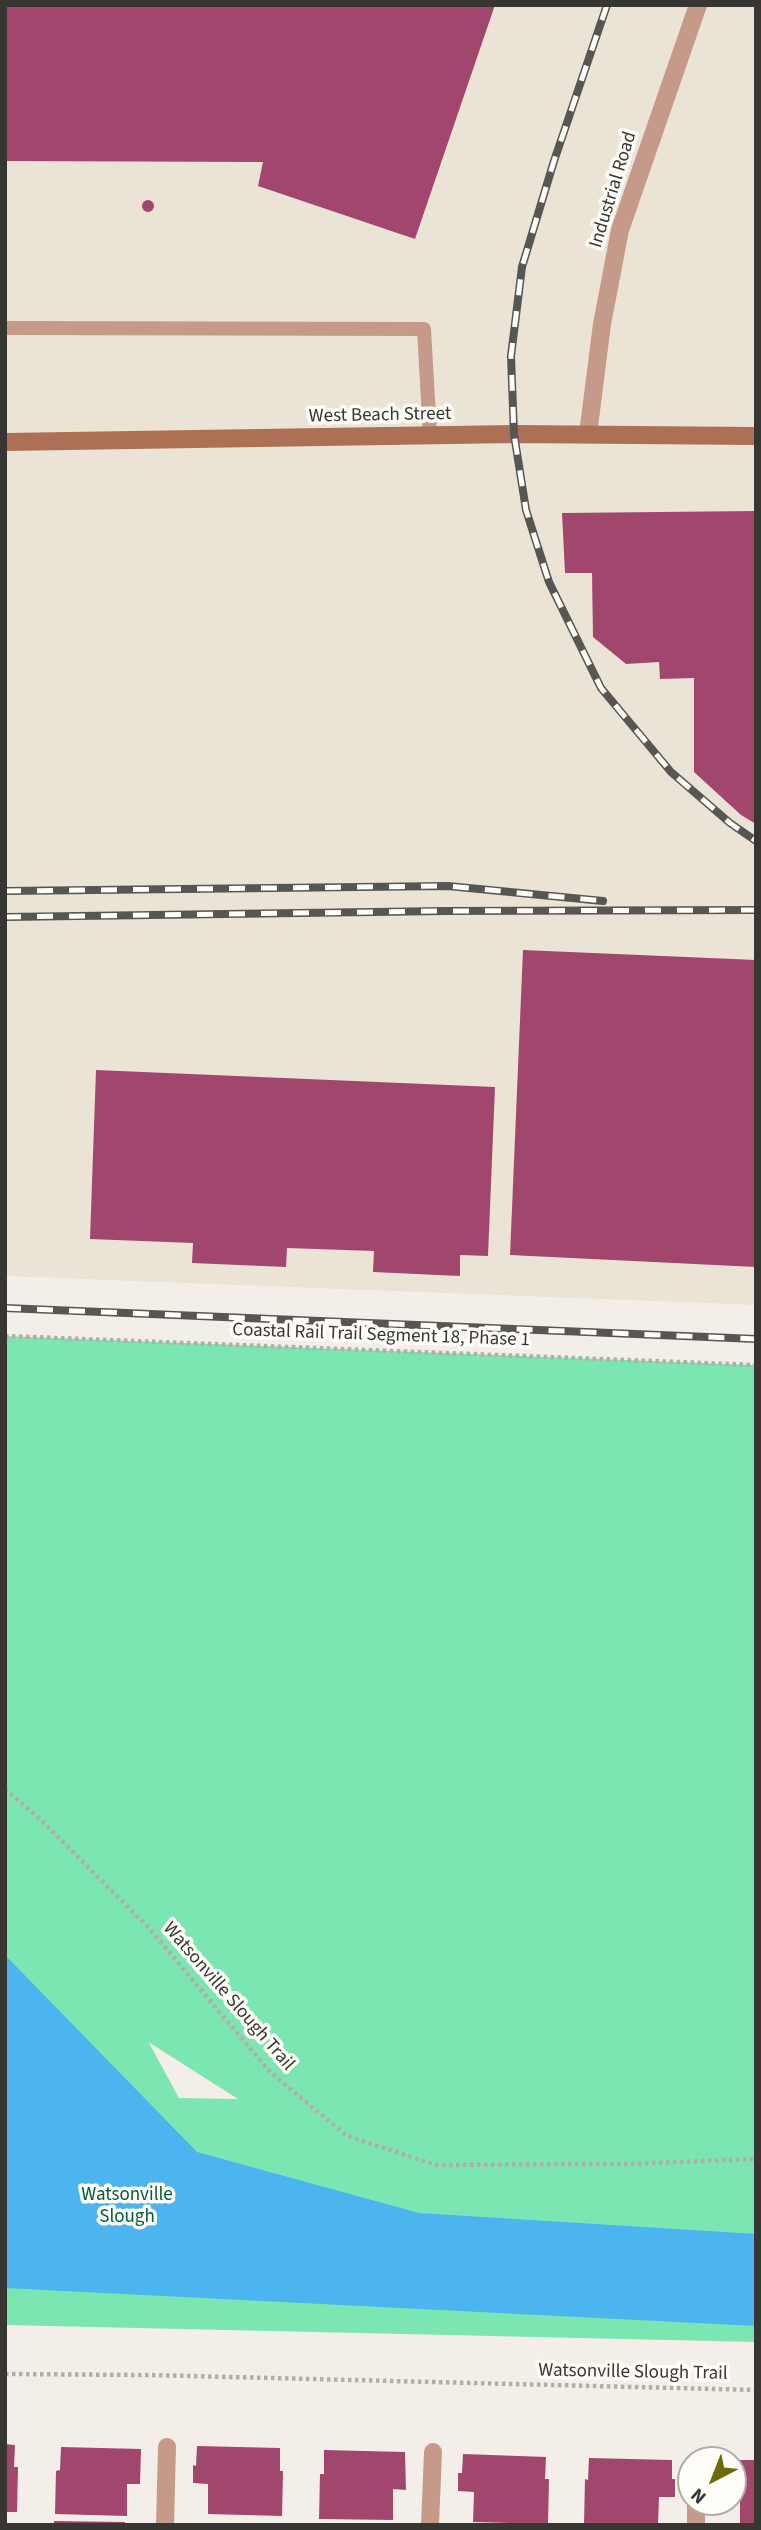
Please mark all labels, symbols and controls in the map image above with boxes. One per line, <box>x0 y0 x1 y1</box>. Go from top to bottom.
street label: Industrial Road <box>585 129 643 251</box>
street label: West Beach Street <box>309 403 451 429</box>
street label: Coastal Rail Trail Segment 18, Phase 1 <box>232 1319 530 1353</box>
street label: Watsonville Slough Trail <box>157 1918 299 2076</box>
park label: Watsonville Slough <box>81 2185 173 2229</box>
street label: Watsonville Slough Trail <box>538 2360 728 2386</box>
north arrow <box>677 2446 747 2516</box>
text: N <box>685 2481 713 2510</box>

